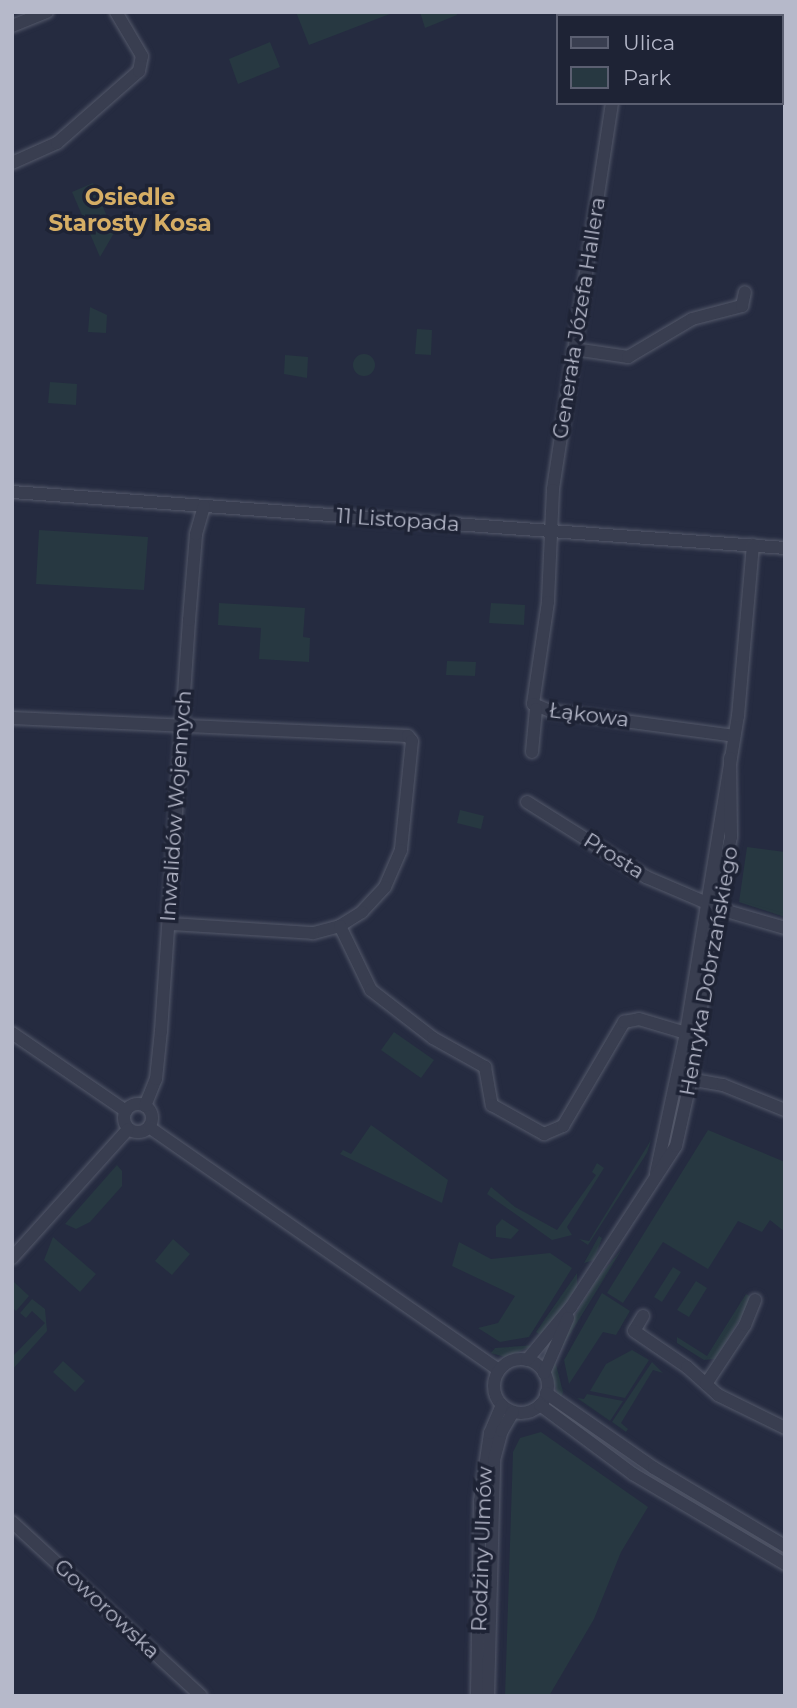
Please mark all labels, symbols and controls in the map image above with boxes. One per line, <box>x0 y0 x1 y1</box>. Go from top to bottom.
legend <box>556 14 783 105</box>
text: Ulica <box>623 30 675 55</box>
text: Park <box>623 65 671 90</box>
district label: Osiedle Starosty Kosa <box>48 183 212 237</box>
street label: Generała Józefa Hallera <box>547 195 611 441</box>
street label: 11 Listopada <box>336 503 460 537</box>
street label: Inwalidów Wojennych <box>155 690 197 922</box>
street label: Łąkowa <box>548 698 630 732</box>
street label: Prosta <box>579 828 649 884</box>
street label: Henryka Dobrzańskiego <box>675 844 743 1098</box>
street label: Rodziny Ulmów <box>467 1466 497 1632</box>
street label: Goworowska <box>49 1554 165 1664</box>

